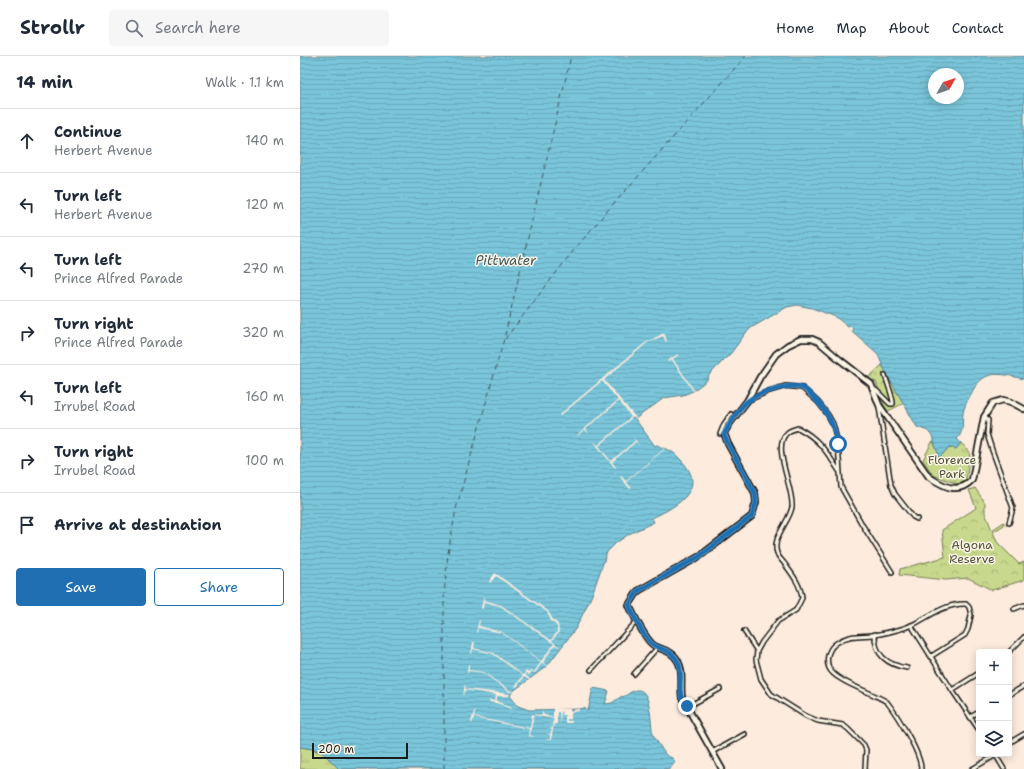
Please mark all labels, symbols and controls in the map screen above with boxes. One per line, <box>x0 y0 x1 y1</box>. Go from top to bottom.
search box <box>109 10 389 46</box>
text: Strollr <box>20 15 85 40</box>
icon: search <box>123 17 145 39</box>
text: Search here <box>155 18 241 38</box>
text: Home <box>776 19 815 37</box>
text: Map <box>837 19 867 37</box>
text: About <box>889 19 930 37</box>
text: Contact <box>952 19 1004 37</box>
north arrow <box>928 68 964 104</box>
text: 14 min <box>16 71 73 93</box>
text: Walk · 1.1 km <box>205 74 284 91</box>
text: Continue <box>54 122 122 142</box>
icon: ahead <box>16 130 38 152</box>
text: 140 m <box>245 132 284 149</box>
text: Herbert Avenue <box>54 142 153 159</box>
text: Turn left <box>54 186 122 206</box>
icon: left <box>16 194 38 216</box>
text: 120 m <box>246 196 284 213</box>
text: Herbert Avenue <box>54 206 153 223</box>
text: Turn left <box>54 250 122 270</box>
water label: Pittwater <box>476 252 537 269</box>
icon: left <box>16 258 38 280</box>
text: 270 m <box>242 260 284 277</box>
text: Prince Alfred Parade <box>54 270 183 287</box>
text: Turn right <box>54 314 134 334</box>
icon: right <box>16 322 38 344</box>
text: 320 m <box>242 324 284 341</box>
text: Prince Alfred Parade <box>54 334 183 351</box>
text: Turn left <box>54 378 122 398</box>
icon: left <box>16 386 38 408</box>
text: 160 m <box>246 388 284 405</box>
text: Irrubel Road <box>54 398 136 415</box>
route start <box>829 435 847 453</box>
text: Turn right <box>54 442 134 462</box>
icon: right <box>16 450 38 472</box>
text: 100 m <box>245 452 284 469</box>
park label: Florence Park <box>928 452 977 482</box>
text: Irrubel Road <box>54 462 136 479</box>
icon: arrive <box>16 514 38 536</box>
text: Arrive at destination <box>54 515 222 535</box>
park label: Algona Reserve <box>949 537 995 567</box>
button: Save <box>16 568 146 606</box>
button: Share <box>154 568 284 606</box>
map controls <box>976 649 1012 757</box>
button: + <box>976 649 1012 685</box>
button: − <box>976 685 1012 721</box>
route end <box>678 697 696 715</box>
button: layers <box>976 721 1012 757</box>
scale bar <box>312 741 408 760</box>
text: 200 m <box>318 742 354 757</box>

